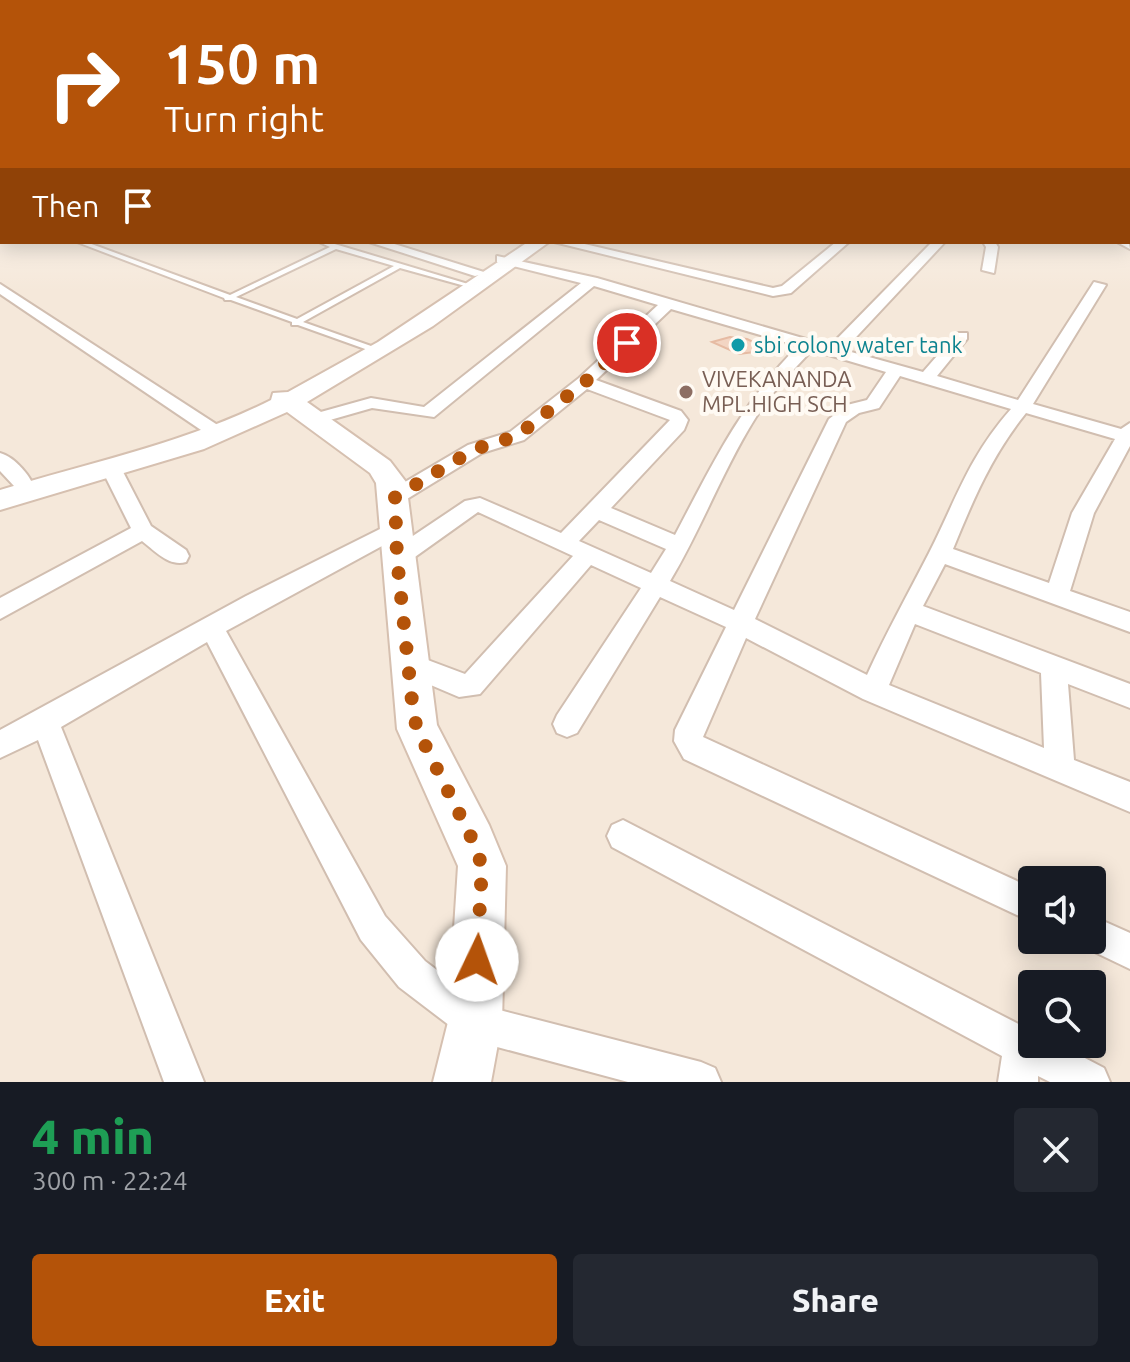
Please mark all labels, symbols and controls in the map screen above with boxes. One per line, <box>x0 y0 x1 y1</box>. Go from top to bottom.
icon: right <box>32 32 136 136</box>
text: 150 m <box>164 32 320 95</box>
text: Turn right <box>164 98 324 139</box>
icon: arrive <box>116 184 160 228</box>
text: Then <box>32 189 100 223</box>
pin <box>593 309 661 377</box>
icon: arrive <box>605 321 649 365</box>
place label: sbi colony water tank <box>754 332 963 357</box>
marker: sbi colony water tank <box>729 336 747 354</box>
place label: VIVEKANANDA MPL.HIGH SCH <box>702 366 852 416</box>
marker: VIVEKANANDA MPL.HIGH SCH <box>677 383 695 401</box>
map controls <box>1018 866 1106 1058</box>
button: sound <box>1018 866 1106 954</box>
position arrow <box>435 918 519 1002</box>
button: search <box>1018 970 1106 1058</box>
button: close <box>1014 1108 1098 1192</box>
text: 4 min <box>32 1109 154 1163</box>
text: 300 m · 22:24 <box>32 1166 188 1195</box>
button: Exit <box>32 1254 557 1346</box>
button: Share <box>573 1254 1098 1346</box>

